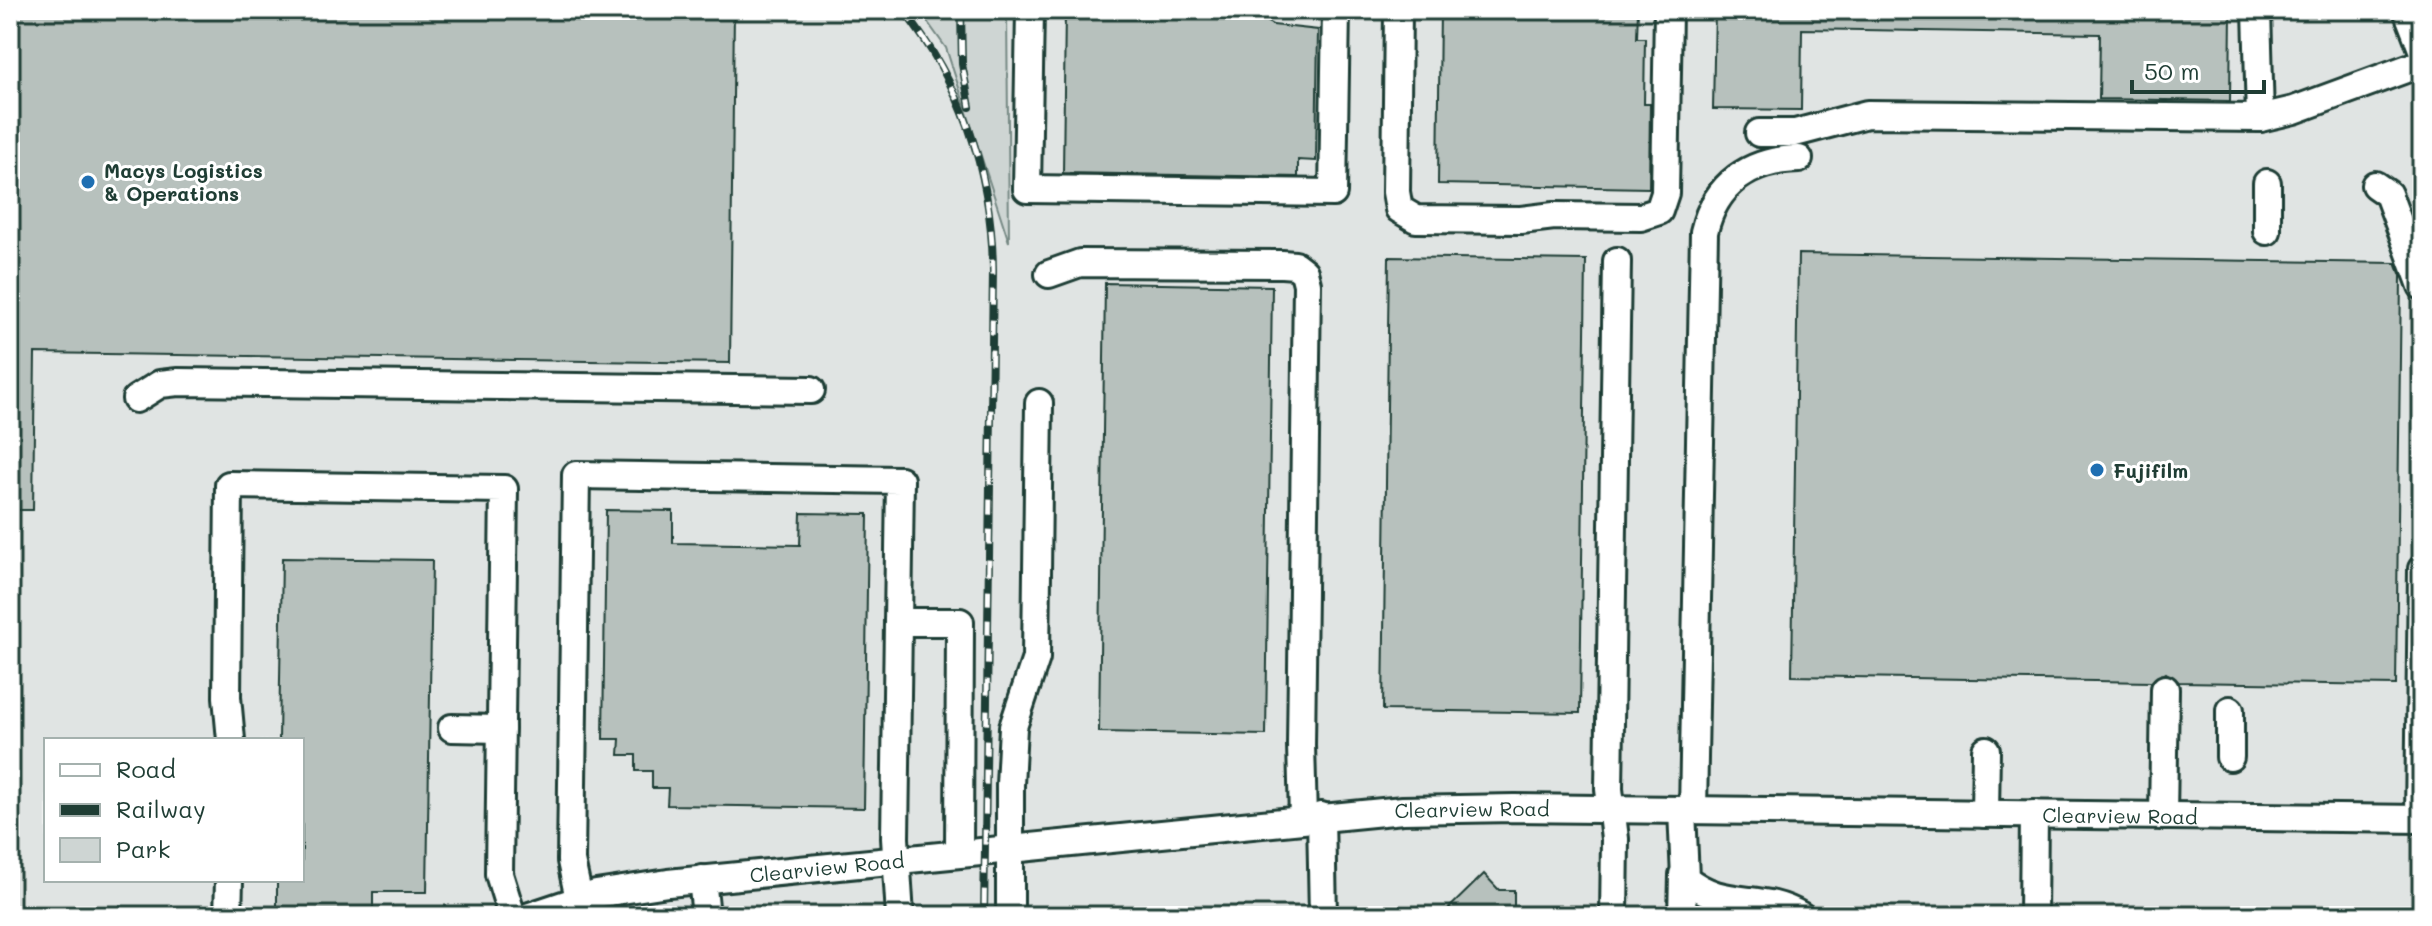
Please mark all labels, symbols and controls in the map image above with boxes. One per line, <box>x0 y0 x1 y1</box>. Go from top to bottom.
scale bar <box>2132 44 2264 94</box>
text: 50 m <box>2144 55 2200 86</box>
place label: Macys Logistics & Operations <box>104 157 263 206</box>
marker: Macys Logistics & Operations <box>79 173 97 191</box>
place label: Fujifilm <box>2113 457 2188 483</box>
marker: Fujifilm <box>2088 461 2106 479</box>
legend <box>44 738 304 882</box>
text: Road <box>116 753 176 784</box>
text: Railway <box>116 793 206 824</box>
street label: Clearview Road <box>1393 795 1550 824</box>
street label: Clearview Road <box>2042 801 2198 829</box>
text: Park <box>116 833 170 864</box>
street label: Clearview Road <box>748 847 905 888</box>

